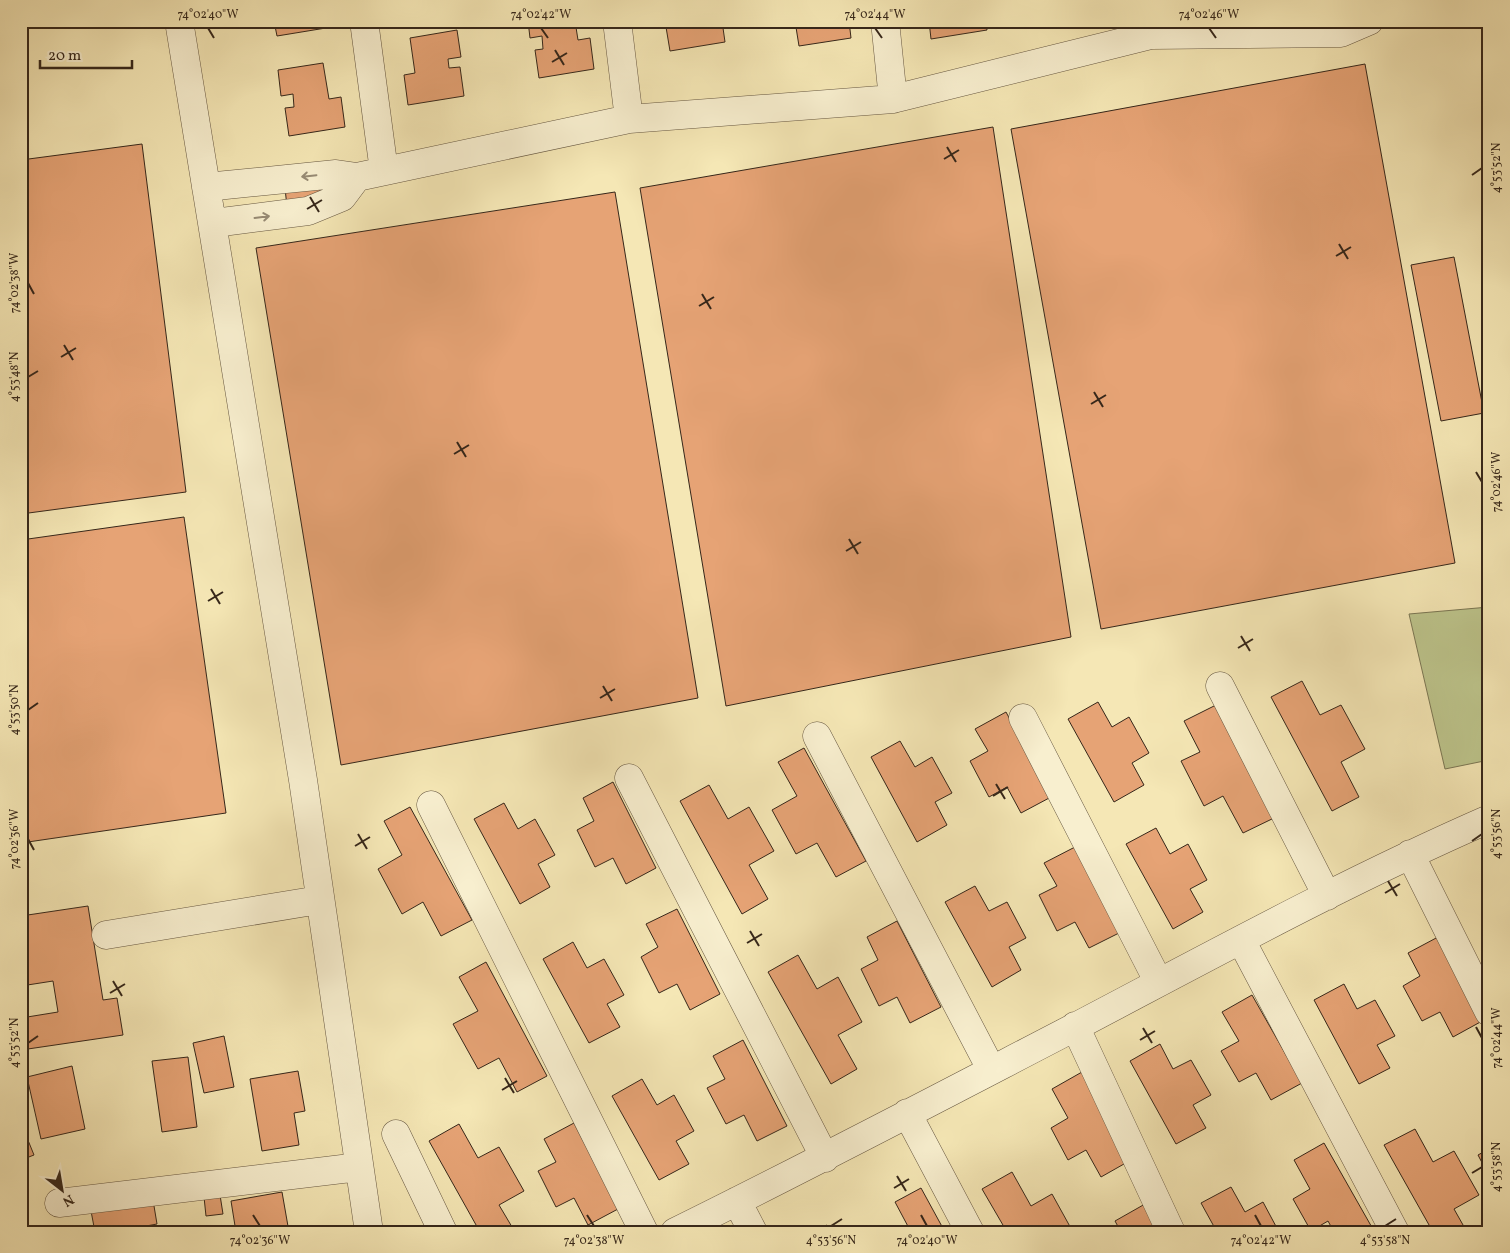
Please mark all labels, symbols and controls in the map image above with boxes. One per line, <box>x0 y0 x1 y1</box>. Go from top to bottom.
text: 74°02'40"W <box>177 7 239 23</box>
text: 74°02'42"W <box>511 7 571 23</box>
text: 74°02'44"W <box>844 7 906 23</box>
text: 74°02'46"W <box>1179 7 1239 23</box>
scale bar <box>40 38 132 70</box>
text: 20 m <box>48 46 81 67</box>
text: 4°53'52"N <box>1489 143 1505 193</box>
one-way arrow <box>301 172 317 181</box>
one-way arrow <box>254 212 270 222</box>
text: 74°02'38"W <box>7 253 23 313</box>
text: 4°53'48"N <box>7 352 23 402</box>
text: 74°02'46"W <box>1489 452 1505 512</box>
text: 4°53'50"N <box>7 684 23 736</box>
text: 74°02'36"W <box>7 809 23 869</box>
text: 4°53'56"N <box>1489 809 1505 859</box>
text: 74°02'44"W <box>1489 1007 1505 1069</box>
text: 4°53'52"N <box>7 1018 23 1068</box>
text: 4°53'58"N <box>1489 1142 1505 1192</box>
north arrow <box>38 1166 88 1216</box>
text: N <box>59 1189 77 1211</box>
text: 74°02'36"W <box>230 1233 290 1249</box>
text: 74°02'38"W <box>564 1233 624 1249</box>
text: 4°53'56"N <box>806 1233 856 1249</box>
text: 74°02'40"W <box>896 1233 958 1249</box>
text: 74°02'42"W <box>1231 1233 1291 1249</box>
text: 4°53'58"N <box>1360 1233 1410 1249</box>

